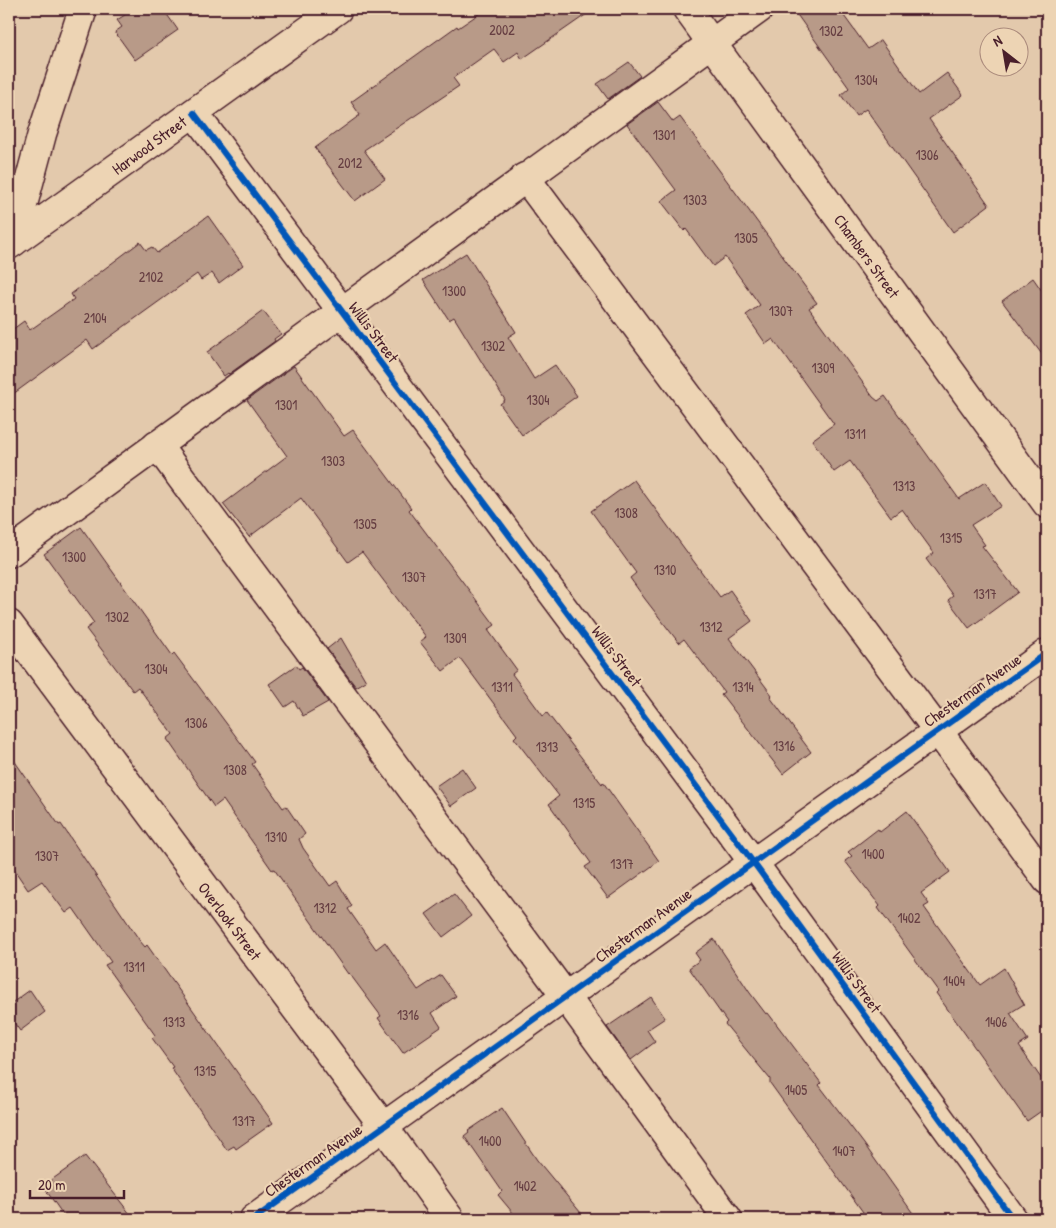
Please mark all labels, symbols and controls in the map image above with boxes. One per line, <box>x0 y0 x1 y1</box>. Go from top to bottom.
house number: 2002 <box>489 20 515 39</box>
house number: 1302 <box>819 21 844 40</box>
north arrow <box>978 28 1028 78</box>
text: N <box>989 30 1006 50</box>
house number: 1304 <box>855 70 877 89</box>
street label: Harwood Street <box>107 110 191 180</box>
house number: 1301 <box>653 125 675 144</box>
house number: 1306 <box>915 145 939 164</box>
house number: 2012 <box>338 153 363 172</box>
house number: 1303 <box>683 190 707 209</box>
street label: Chambers Street <box>829 210 905 303</box>
house number: 1305 <box>734 228 758 247</box>
house number: 2102 <box>139 267 164 286</box>
house number: 1300 <box>442 281 466 300</box>
street label: Willis Street <box>344 297 404 367</box>
house number: 1307 <box>769 301 793 320</box>
house number: 2104 <box>83 308 107 327</box>
house number: 1302 <box>481 336 506 355</box>
house number: 1309 <box>812 358 834 377</box>
house number: 1304 <box>527 390 549 409</box>
house number: 1301 <box>275 395 297 414</box>
house number: 1311 <box>844 424 866 443</box>
house number: 1303 <box>321 451 345 470</box>
house number: 1313 <box>893 476 915 495</box>
house number: 1308 <box>614 503 638 522</box>
house number: 1305 <box>353 514 377 533</box>
house number: 1315 <box>940 528 962 547</box>
house number: 1300 <box>62 547 86 566</box>
house number: 1310 <box>654 560 676 579</box>
house number: 1307 <box>402 567 426 586</box>
house number: 1317 <box>973 584 997 603</box>
house number: 1302 <box>105 607 130 626</box>
house number: 1312 <box>700 617 723 636</box>
street label: Willis Street <box>587 621 647 691</box>
house number: 1309 <box>444 628 466 647</box>
street label: Chesterman Avenue <box>919 648 1026 732</box>
house number: 1304 <box>145 659 167 678</box>
house number: 1311 <box>491 677 513 696</box>
house number: 1314 <box>732 677 754 696</box>
house number: 1306 <box>184 713 208 732</box>
house number: 1316 <box>773 736 795 755</box>
house number: 1313 <box>536 737 558 756</box>
house number: 1308 <box>223 760 247 779</box>
house number: 1315 <box>573 793 595 812</box>
house number: 1310 <box>265 827 287 846</box>
house number: 1400 <box>862 844 884 863</box>
house number: 1307 <box>35 846 59 865</box>
house number: 1317 <box>610 854 634 873</box>
street label: Overlook Street <box>193 877 267 965</box>
street label: Chesterman Avenue <box>590 882 696 968</box>
house number: 1312 <box>314 898 337 917</box>
house number: 1402 <box>897 908 921 927</box>
street label: Willis Street <box>827 947 887 1018</box>
house number: 1311 <box>123 957 145 976</box>
house number: 1404 <box>943 971 965 990</box>
house number: 1316 <box>397 1005 419 1024</box>
house number: 1313 <box>163 1012 185 1031</box>
house number: 1406 <box>985 1012 1008 1031</box>
house number: 1315 <box>194 1061 216 1080</box>
house number: 1405 <box>785 1080 807 1099</box>
house number: 1317 <box>232 1111 256 1130</box>
street label: Chesterman Avenue <box>260 1118 367 1202</box>
house number: 1400 <box>479 1131 501 1150</box>
house number: 1407 <box>832 1141 856 1160</box>
scale bar <box>30 1168 124 1200</box>
text: 20 m <box>38 1174 65 1195</box>
house number: 1402 <box>513 1176 537 1195</box>

